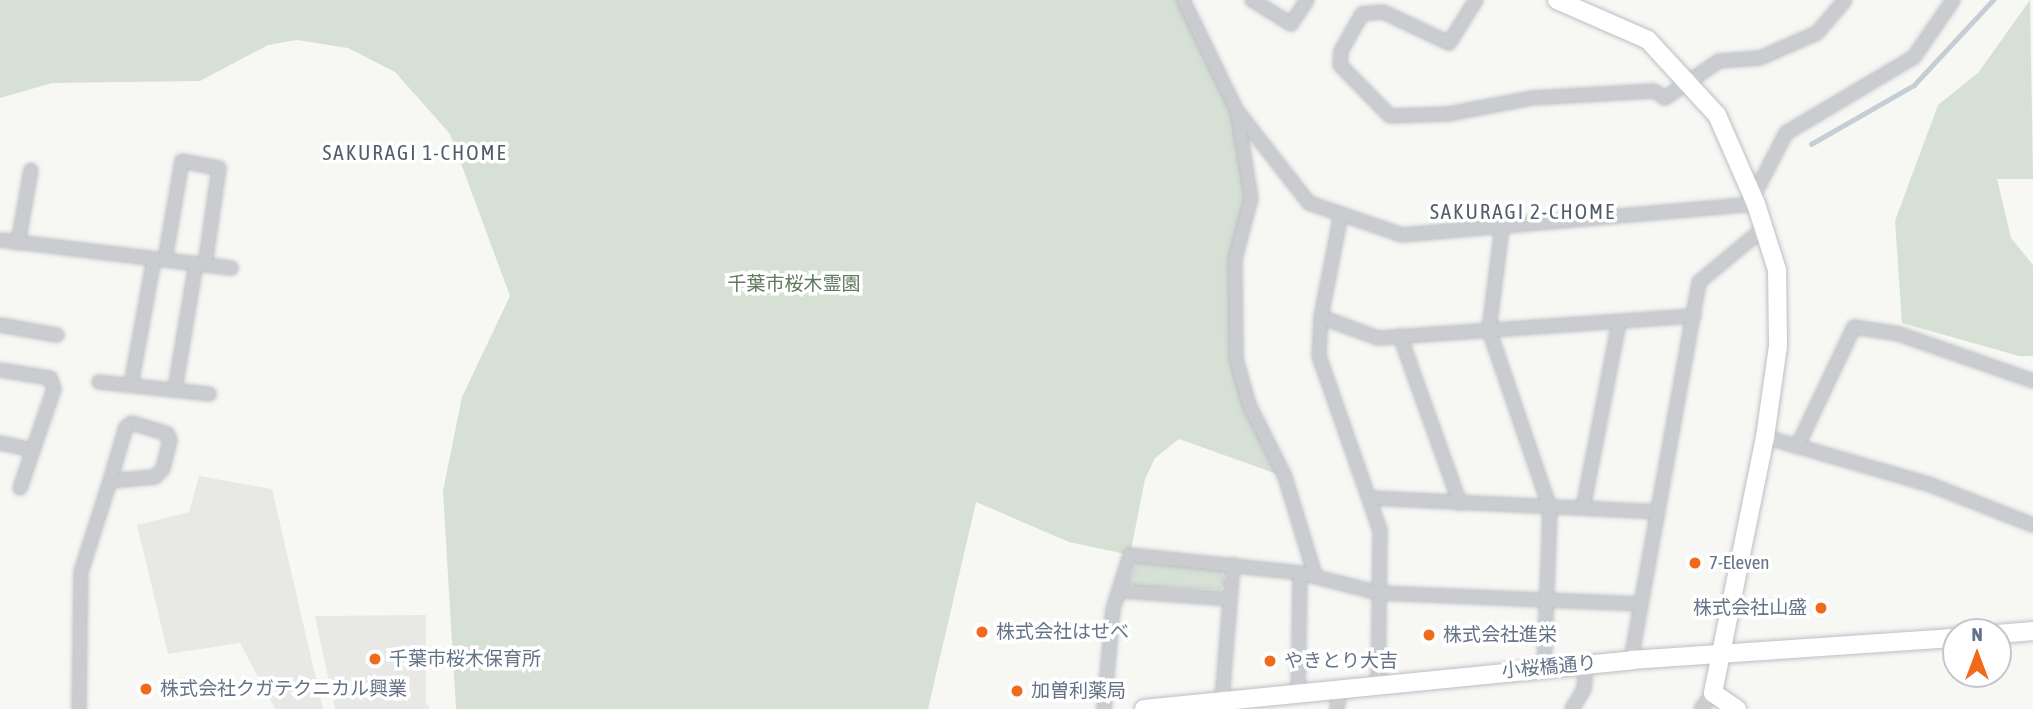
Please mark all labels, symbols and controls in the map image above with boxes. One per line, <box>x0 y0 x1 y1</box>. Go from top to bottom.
district label: SAKURAGI 1-CHOME <box>325 139 505 165</box>
district label: SAKURAGI 2-CHOME <box>1432 198 1614 224</box>
park label: 千葉市桜木霊園 <box>728 273 860 295</box>
place label: 7-Eleven <box>1709 552 1770 574</box>
marker: 7-Eleven <box>1687 555 1703 571</box>
place label: 株式会社山盛 <box>1693 597 1807 619</box>
marker: 株式会社山盛 <box>1813 600 1829 616</box>
north arrow <box>1942 618 2012 688</box>
place label: 株式会社はせべ <box>996 621 1129 643</box>
text: N <box>1971 623 1983 645</box>
marker: 株式会社はせべ <box>974 624 990 640</box>
place label: 株式会社進栄 <box>1443 624 1557 646</box>
marker: 株式会社進栄 <box>1421 627 1437 643</box>
place label: 千葉市桜木保育所 <box>389 648 541 670</box>
place label: やきとり大吉 <box>1284 650 1398 672</box>
marker: 千葉市桜木保育所 <box>367 651 383 667</box>
street label: 小桜橋通り <box>1501 652 1597 682</box>
marker: やきとり大吉 <box>1262 653 1278 669</box>
place label: 株式会社クガテクニカル興業 <box>160 678 407 700</box>
place label: 加曽利薬局 <box>1031 680 1126 702</box>
marker: 株式会社クガテクニカル興業 <box>138 681 154 697</box>
marker: 加曽利薬局 <box>1009 683 1025 699</box>

